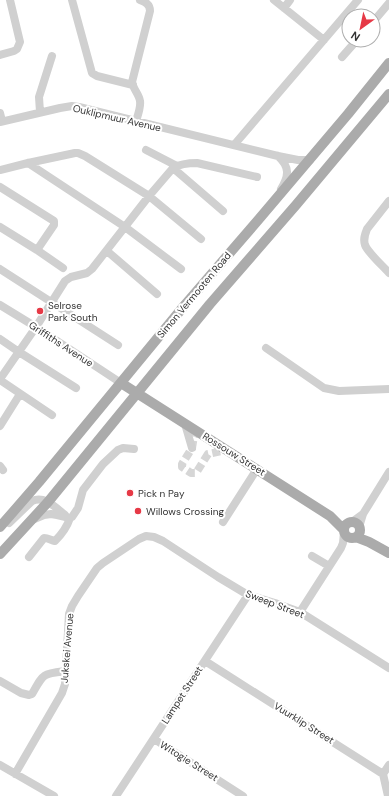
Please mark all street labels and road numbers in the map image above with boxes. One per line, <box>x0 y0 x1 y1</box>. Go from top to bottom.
street label: Ouklipmuur Avenue <box>72 102 163 135</box>
street label: Simon Vermooten Road <box>154 249 234 341</box>
street label: Griffiths Avenue <box>26 318 96 370</box>
street label: Rossouw Street <box>200 429 268 479</box>
street label: Sweep Street <box>244 587 306 621</box>
street label: Jukskei Avenue <box>57 612 77 683</box>
street label: Lampet Street <box>158 664 206 726</box>
street label: Vuurklip Street <box>271 699 337 747</box>
street label: Witogie Street <box>157 738 221 784</box>

